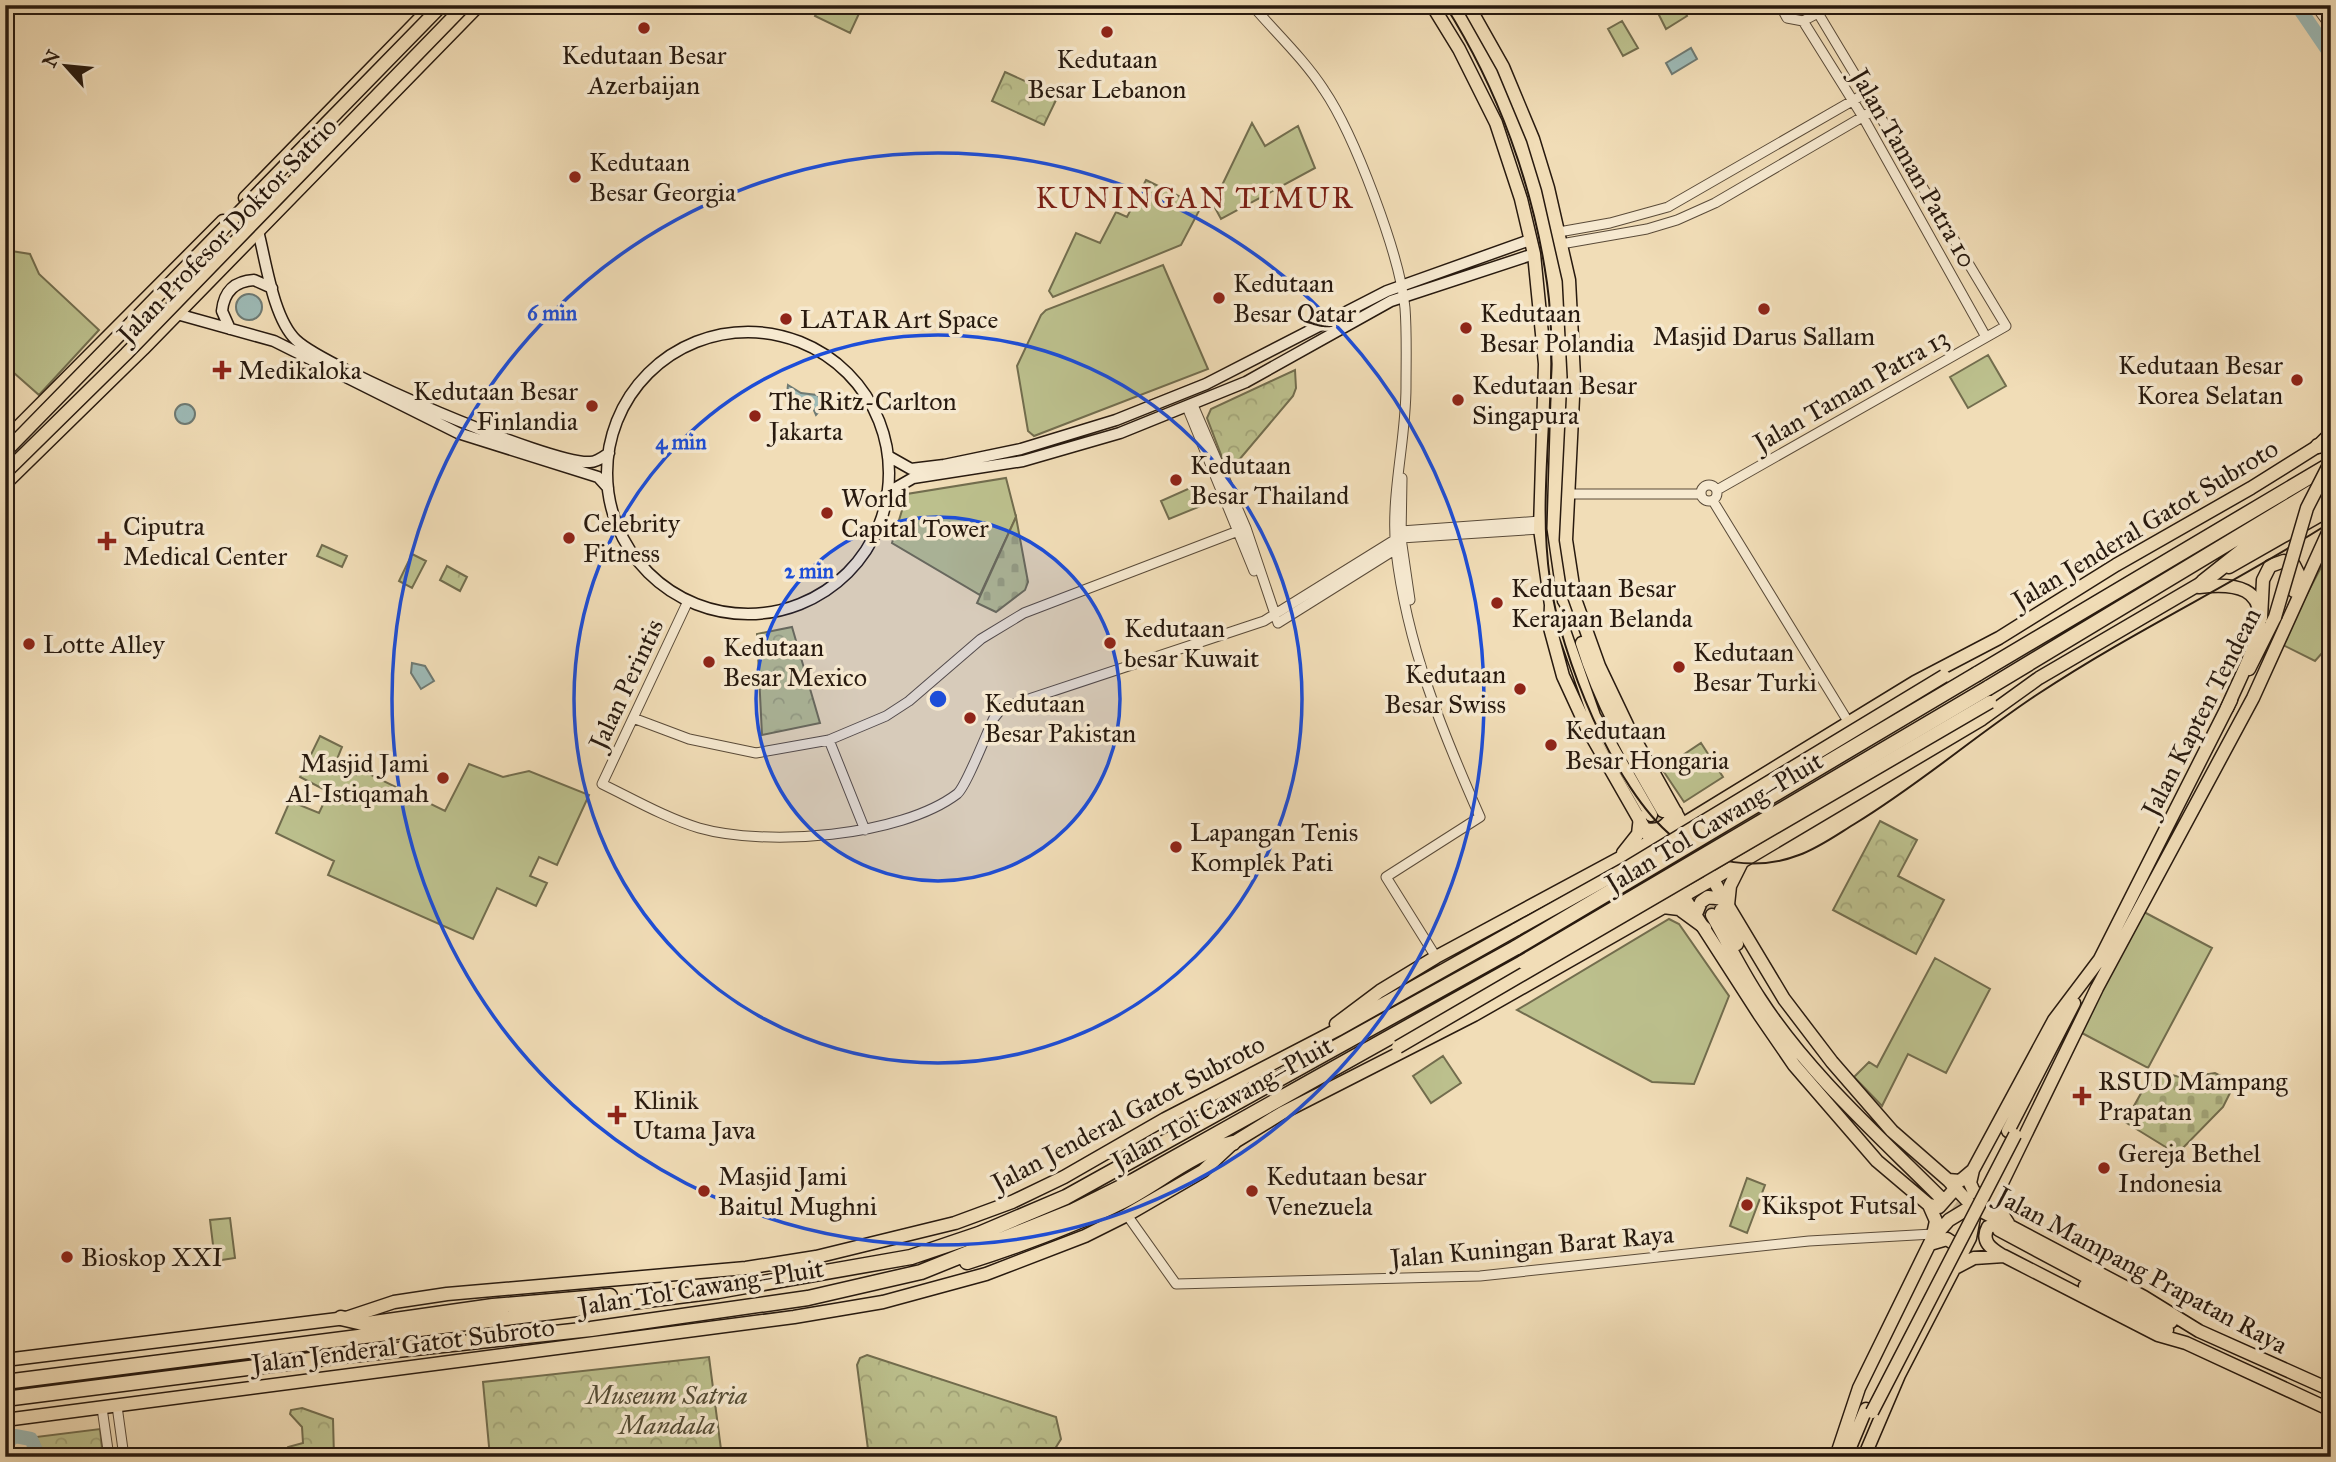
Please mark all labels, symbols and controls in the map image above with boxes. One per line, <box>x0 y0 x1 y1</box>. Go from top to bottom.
marker: Kedutaan Besar Azerbaijan <box>636 20 652 36</box>
marker: Kedutaan Besar Lebanon <box>1099 24 1115 40</box>
north arrow <box>32 32 102 102</box>
place label: Kedutaan Besar Azerbaijan <box>562 39 727 101</box>
place label: Kedutaan Besar Lebanon <box>1028 43 1186 105</box>
text: N <box>37 46 65 71</box>
street label: Jalan Taman Patra 10 <box>1843 60 1984 273</box>
street label: Jalan Profesor Doktor Satrio <box>108 110 343 352</box>
place label: Kedutaan Besar Georgia <box>589 146 736 208</box>
marker: Kedutaan Besar Georgia <box>567 169 583 185</box>
district label: KUNINGAN TIMUR <box>1035 180 1355 216</box>
place label: Kedutaan Besar Qatar <box>1233 267 1356 329</box>
marker: Kedutaan Besar Qatar <box>1211 290 1227 306</box>
place label: Kedutaan Besar Polandia <box>1480 297 1635 359</box>
text: 6 min <box>527 300 578 326</box>
marker: Masjid Darus Sallam <box>1756 301 1772 317</box>
place label: LATAR Art Space <box>800 303 999 335</box>
marker: LATAR Art Space <box>778 311 794 327</box>
marker: Kedutaan Besar Polandia <box>1458 320 1474 336</box>
place label: Masjid Darus Sallam <box>1653 320 1875 352</box>
street label: Jalan Taman Patra 13 <box>1745 321 1954 460</box>
place label: Kedutaan Besar Korea Selatan <box>2118 349 2283 411</box>
place label: Medikaloka <box>238 354 362 386</box>
marker: Medikaloka <box>212 360 232 380</box>
place label: Kedutaan Besar Singapura <box>1472 369 1637 431</box>
marker: Kedutaan Besar Korea Selatan <box>2289 372 2305 388</box>
place label: Kedutaan Besar Finlandia <box>413 375 578 437</box>
place label: The Ritz-Carlton Jakarta <box>766 385 957 447</box>
marker: Kedutaan Besar Singapura <box>1450 392 1466 408</box>
marker: Kedutaan Besar Finlandia <box>584 398 600 414</box>
marker: The Ritz-Carlton Jakarta <box>747 408 763 424</box>
text: 4 min <box>655 429 707 455</box>
street label: Jalan Jenderal Gatot Subroto <box>2004 432 2284 618</box>
place label: Kedutaan Besar Thailand <box>1190 449 1349 511</box>
marker: Kedutaan Besar Thailand <box>1168 472 1184 488</box>
place label: World Capital Tower <box>841 482 989 544</box>
marker: World Capital Tower <box>819 505 835 521</box>
place label: Celebrity Fitness <box>583 507 681 569</box>
place label: Ciputra Medical Center <box>123 510 288 572</box>
marker: Celebrity Fitness <box>561 530 577 546</box>
marker: Ciputra Medical Center <box>97 531 117 551</box>
text: 2 min <box>784 558 834 584</box>
place label: Kedutaan Besar Kerajaan Belanda <box>1511 572 1693 634</box>
marker: Kedutaan Besar Kerajaan Belanda <box>1489 595 1505 611</box>
street label: Jalan Kapten Tendean <box>2133 602 2268 825</box>
place label: Kedutaan besar Kuwait <box>1124 612 1259 674</box>
street label: Jalan Perintis <box>581 614 670 757</box>
place label: Lotte Alley <box>43 628 166 660</box>
place label: Kedutaan Besar Mexico <box>723 631 867 693</box>
marker: Kedutaan besar Kuwait <box>1102 635 1118 651</box>
marker: Lotte Alley <box>21 636 37 652</box>
place label: Kedutaan Besar Turki <box>1693 636 1817 698</box>
marker: Kedutaan Besar Mexico <box>701 654 717 670</box>
place label: Kedutaan Besar Swiss <box>1384 658 1506 720</box>
marker: Kedutaan Besar Turki <box>1671 659 1687 675</box>
marker: Kedutaan Besar Swiss <box>1512 681 1528 697</box>
centre of rings <box>926 687 950 711</box>
place label: Kedutaan Besar Pakistan <box>984 687 1136 749</box>
marker: Kedutaan Besar Pakistan <box>962 710 978 726</box>
place label: Kedutaan Besar Hongaria <box>1565 714 1729 776</box>
marker: Kedutaan Besar Hongaria <box>1543 737 1559 753</box>
street label: Jalan Tol Cawang–Pluit <box>1597 744 1829 901</box>
place label: Masjid Jami Al-Istiqamah <box>285 747 430 809</box>
marker: Masjid Jami Al-Istiqamah <box>435 770 451 786</box>
place label: Lapangan Tenis Komplek Pati <box>1190 816 1358 878</box>
marker: Lapangan Tenis Komplek Pati <box>1168 839 1184 855</box>
street label: Jalan Jenderal Gatot Subroto <box>983 1027 1270 1200</box>
street label: Jalan Tol Cawang–Pluit <box>1103 1029 1338 1179</box>
place label: RSUD Mampang Prapatan <box>2098 1065 2289 1127</box>
place label: Klinik Utama Java <box>633 1084 756 1146</box>
marker: RSUD Mampang Prapatan <box>2072 1086 2092 1106</box>
marker: Klinik Utama Java <box>607 1105 627 1125</box>
place label: Gereja Bethel Indonesia <box>2118 1137 2261 1199</box>
place label: Masjid Jami Baitul Mughni <box>718 1160 877 1222</box>
place label: Kedutaan besar Venezuela <box>1265 1160 1427 1222</box>
marker: Gereja Bethel Indonesia <box>2096 1160 2112 1176</box>
street label: Jalan Mampang Prapatan Raya <box>1988 1178 2293 1360</box>
marker: Masjid Jami Baitul Mughni <box>696 1183 712 1199</box>
marker: Kedutaan besar Venezuela <box>1244 1183 1260 1199</box>
place label: Kikspot Futsal <box>1761 1189 1917 1221</box>
marker: Kikspot Futsal <box>1739 1197 1755 1213</box>
street label: Jalan Kuningan Barat Raya <box>1386 1218 1675 1275</box>
place label: Bioskop XXI <box>81 1241 223 1273</box>
marker: Bioskop XXI <box>59 1249 75 1265</box>
street label: Jalan Tol Cawang–Pluit <box>573 1252 826 1323</box>
street label: Jalan Jenderal Gatot Subroto <box>247 1311 556 1380</box>
park label: Museum Satria Mandala <box>583 1379 748 1441</box>

